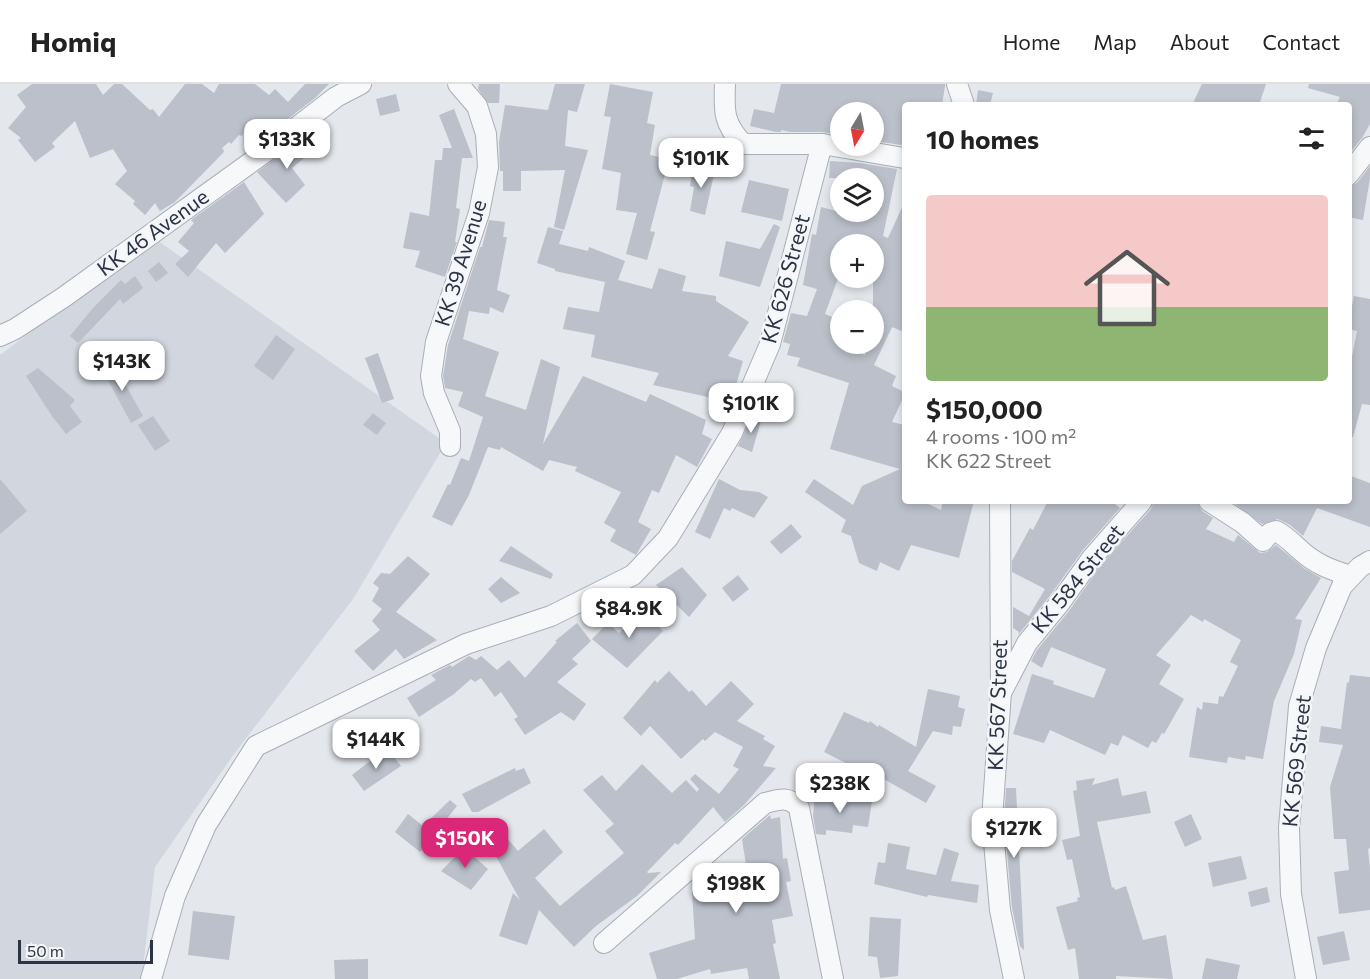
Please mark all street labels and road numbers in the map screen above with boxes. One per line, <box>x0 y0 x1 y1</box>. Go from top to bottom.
street label: KK 46 Avenue <box>92 183 213 281</box>
street label: KK 39 Avenue <box>428 196 491 329</box>
street label: KK 626 Street <box>755 211 814 346</box>
street label: KK 584 Street <box>1025 519 1128 638</box>
street label: KK 567 Street <box>982 639 1011 771</box>
street label: KK 569 Street <box>1276 693 1315 828</box>

